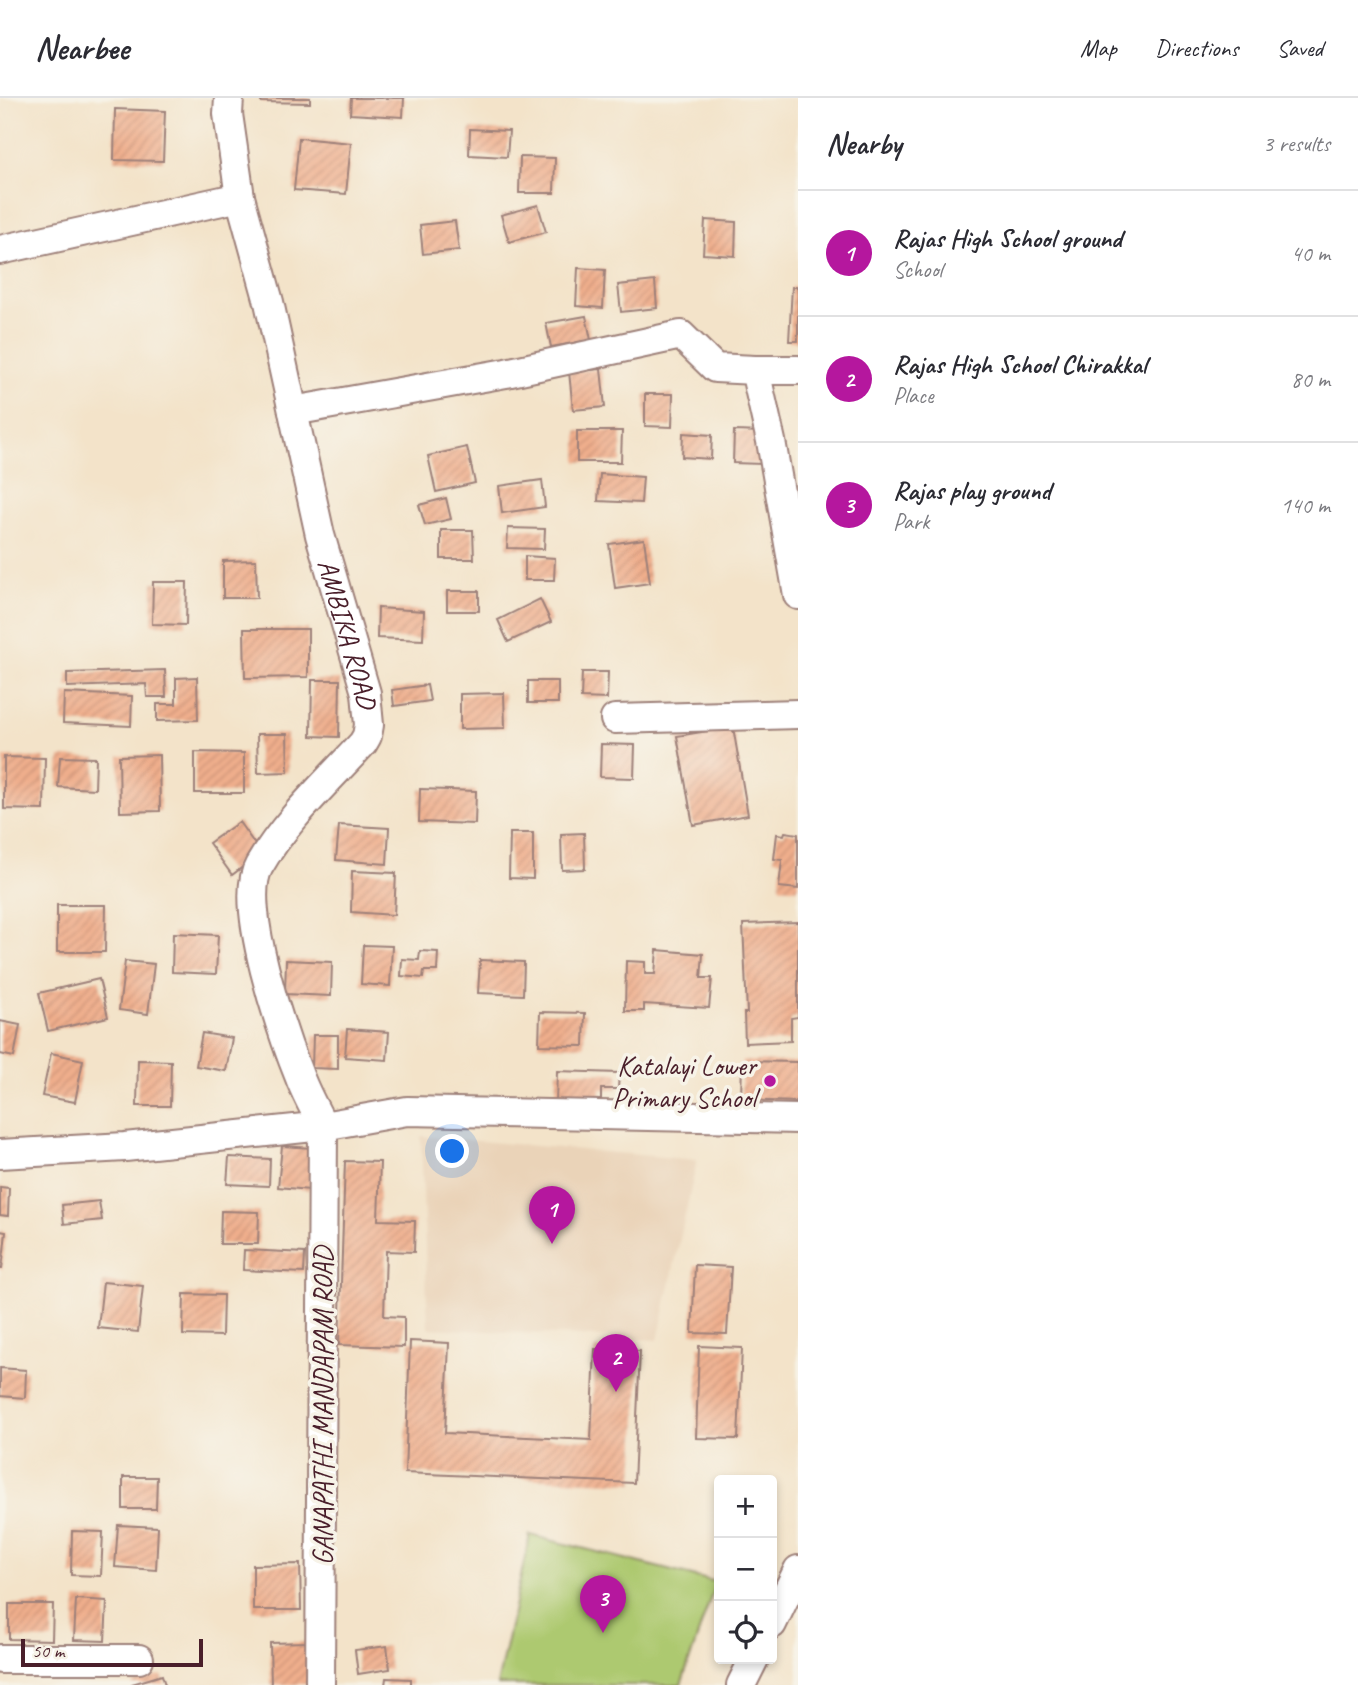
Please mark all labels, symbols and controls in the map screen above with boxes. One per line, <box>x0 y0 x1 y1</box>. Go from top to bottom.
text: Nearbee <box>35 27 129 69</box>
text: Map <box>1080 33 1117 63</box>
text: Directions <box>1155 33 1238 63</box>
text: Saved <box>1276 33 1323 63</box>
text: Nearby <box>826 125 902 163</box>
text: 3 results <box>1263 129 1330 158</box>
text: Rajas High School ground <box>893 222 1122 255</box>
text: 1 <box>844 239 854 268</box>
text: 40 m <box>1291 239 1330 268</box>
text: School <box>893 255 942 284</box>
text: Rajas High School Chirakkal <box>893 348 1147 381</box>
text: 2 <box>844 365 854 394</box>
text: 80 m <box>1291 365 1330 394</box>
text: Place <box>893 381 933 410</box>
text: Rajas play ground <box>893 474 1051 507</box>
text: 3 <box>844 491 854 520</box>
text: 140 m <box>1281 491 1330 520</box>
text: Park <box>893 507 929 536</box>
street label: AMBIKA ROAD <box>310 555 384 711</box>
place label: Katalayi Lower Primary School <box>612 1048 761 1115</box>
marker: Katalayi Lower Primary School <box>762 1073 778 1089</box>
your location <box>435 1134 469 1168</box>
pin: 1 <box>529 1186 575 1244</box>
street label: GANAPATHI MANDAPAM ROAD <box>305 1244 340 1565</box>
pin: 2 <box>593 1334 639 1392</box>
map controls <box>714 1475 777 1664</box>
button: + <box>714 1475 777 1538</box>
button: − <box>714 1538 777 1601</box>
pin: 3 <box>580 1575 626 1633</box>
button: locate <box>714 1601 777 1664</box>
scale bar <box>21 1636 203 1668</box>
text: 50 m <box>32 1639 64 1663</box>

